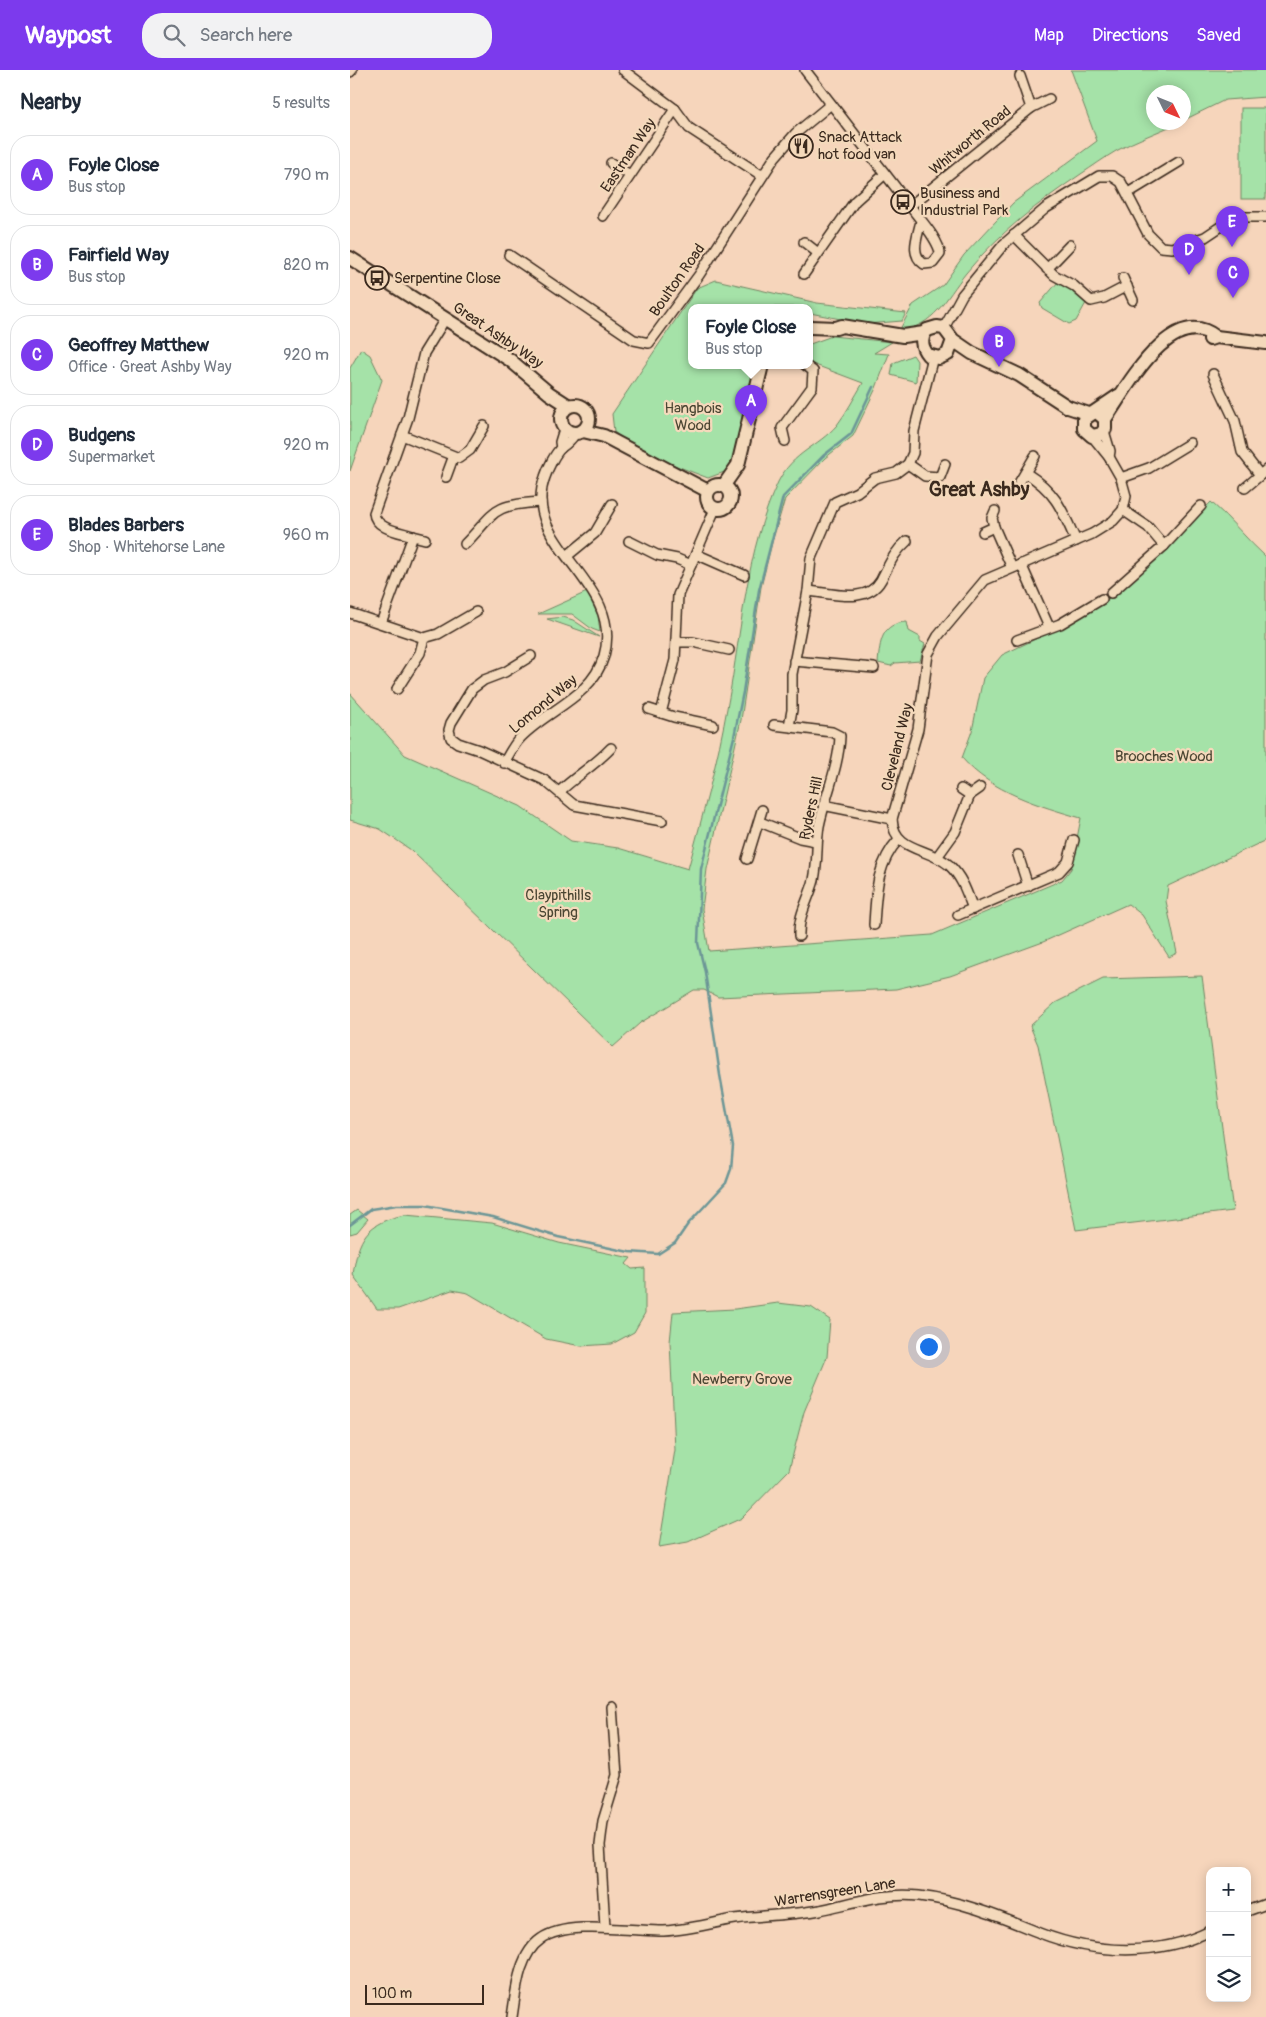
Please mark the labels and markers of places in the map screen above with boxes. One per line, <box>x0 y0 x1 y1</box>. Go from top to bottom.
place label: Snack Attack hot food van <box>818 128 903 164</box>
restaurant icon: Snack Attack hot food van <box>788 133 814 159</box>
place label: Business and Industrial Park <box>920 184 1009 220</box>
bus stop icon: Business and Industrial Park <box>890 189 916 215</box>
pin: E <box>1216 206 1248 247</box>
pin: D <box>1173 234 1205 275</box>
pin: C <box>1217 257 1249 298</box>
bus stop icon: Serpentine Close <box>364 265 390 291</box>
place label: Serpentine Close <box>394 269 501 288</box>
pin: B <box>983 326 1015 367</box>
pin: A <box>735 385 767 426</box>

